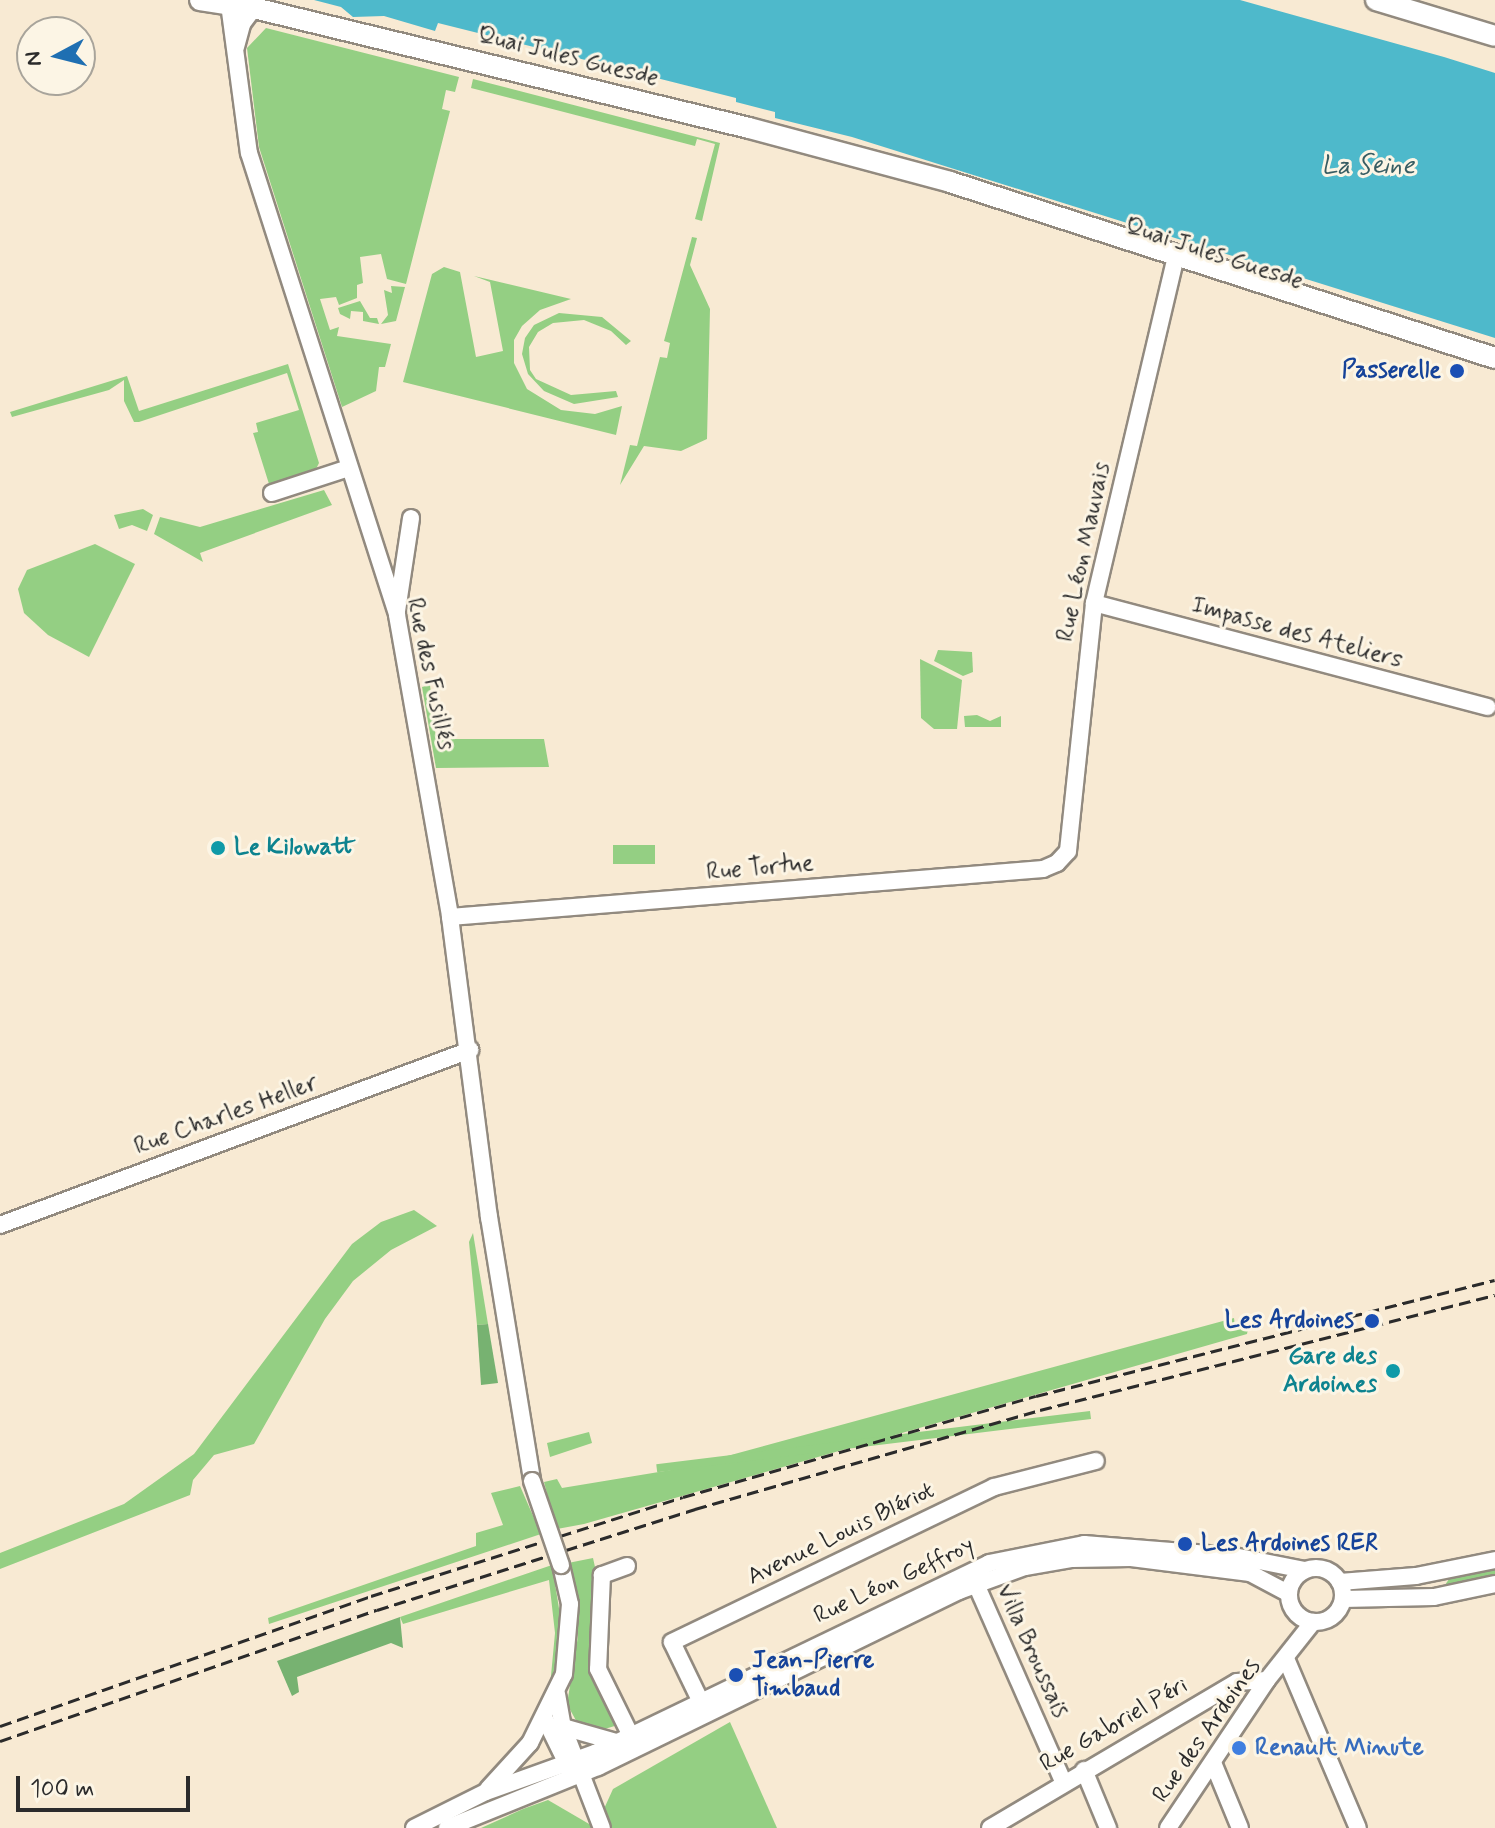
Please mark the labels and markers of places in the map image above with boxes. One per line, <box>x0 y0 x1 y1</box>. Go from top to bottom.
place label: Passerelle <box>1342 357 1441 385</box>
marker: Passerelle <box>1448 362 1466 380</box>
place label: Le Kilowatt <box>234 834 362 862</box>
marker: Le Kilowatt <box>209 839 227 857</box>
place label: Les Ardoines <box>1216 1307 1354 1335</box>
marker: Les Ardoines <box>1361 1310 1383 1332</box>
place label: Gare des Ardoines <box>1283 1343 1377 1399</box>
marker: Gare des Ardoines <box>1384 1362 1402 1380</box>
place label: Les Ardoines RER <box>1201 1530 1387 1558</box>
marker: Les Ardoines RER <box>1176 1535 1194 1553</box>
place label: Jean-Pierre Timbaud <box>752 1647 874 1703</box>
marker: Jean-Pierre Timbaud <box>727 1666 745 1684</box>
place label: Renault Minute <box>1255 1734 1414 1762</box>
marker: Renault Minute <box>1230 1739 1248 1757</box>

